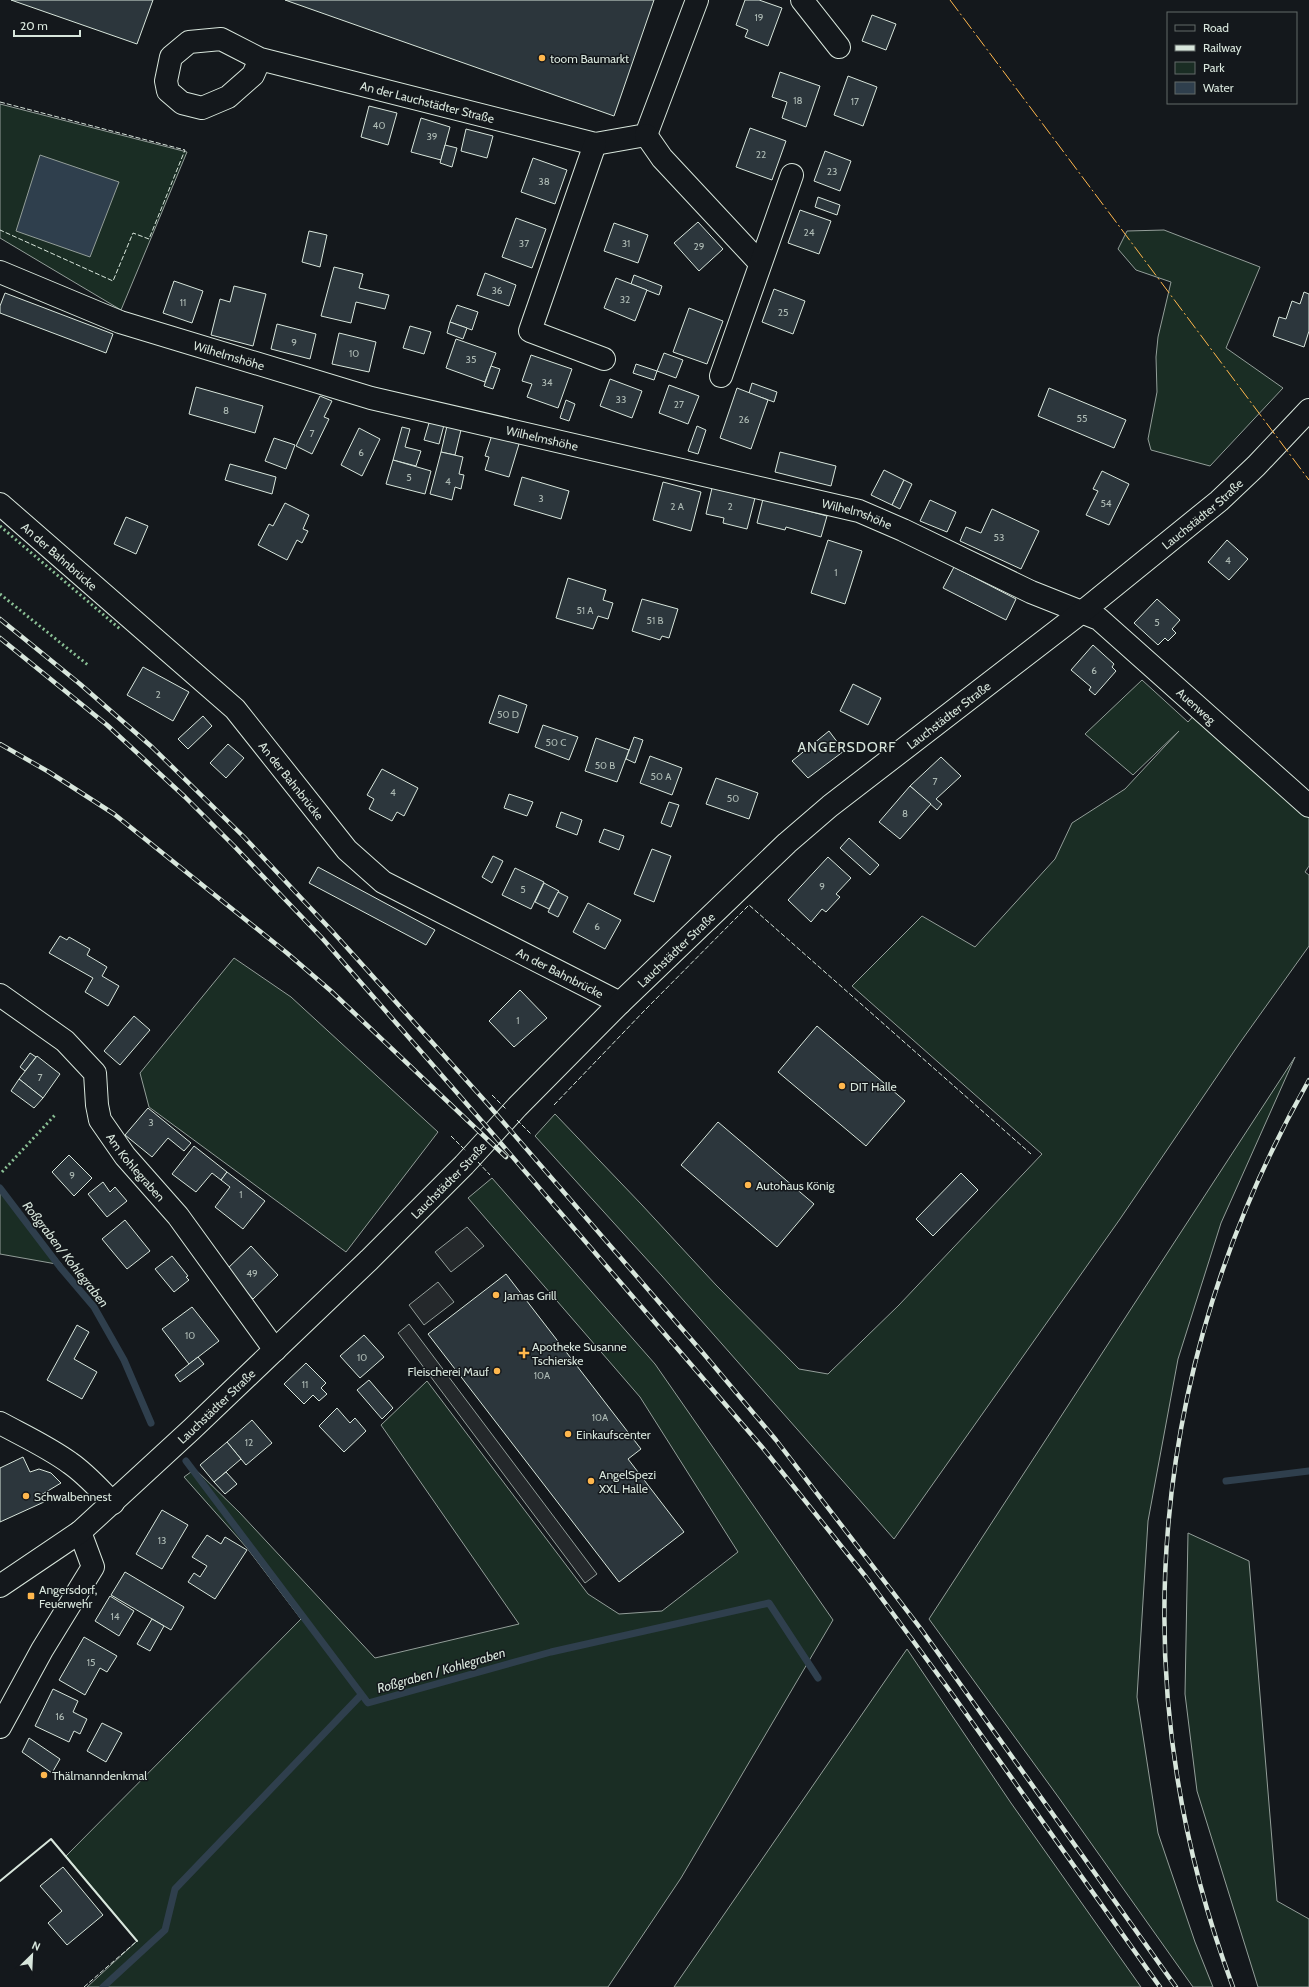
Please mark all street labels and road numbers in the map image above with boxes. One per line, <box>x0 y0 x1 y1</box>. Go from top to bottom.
street label: An der Lauchstädter Straße <box>359 77 496 126</box>
street label: Wilhelmshöhe <box>192 337 266 373</box>
street label: Wilhelmshöhe <box>505 422 580 453</box>
street label: Lauchstädter Straße <box>1158 475 1246 552</box>
street label: Wilhelmshöhe <box>820 495 895 532</box>
street label: An der Bahnbrücke <box>18 519 101 593</box>
street label: Lauchstädter Straße <box>903 678 993 752</box>
street label: Auenweg <box>1174 685 1220 728</box>
street label: An der Bahnbrücke <box>256 738 327 823</box>
street label: Lauchstädter Straße <box>634 909 718 990</box>
street label: An der Bahnbrücke <box>514 944 606 1001</box>
street label: Am Kohlegraben <box>104 1130 169 1204</box>
street label: Lauchstädter Straße <box>407 1139 489 1222</box>
street label: Lauchstädter Straße <box>174 1366 258 1446</box>

